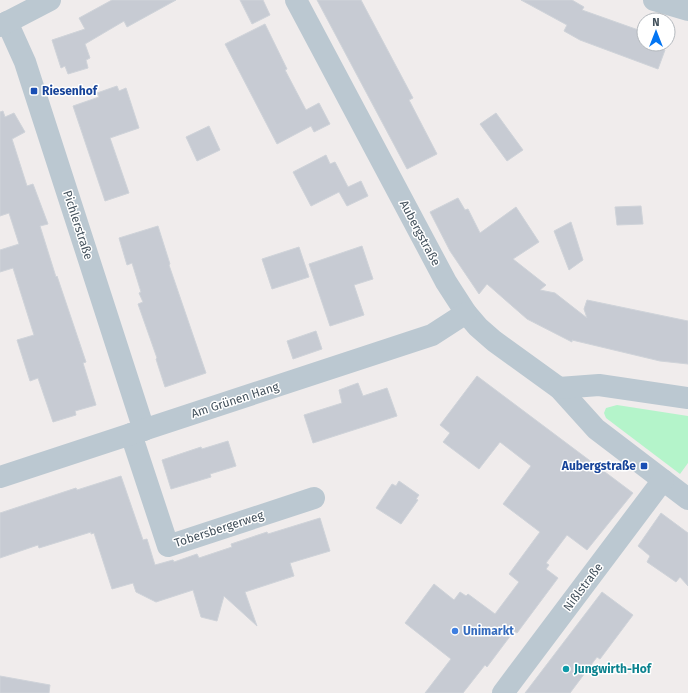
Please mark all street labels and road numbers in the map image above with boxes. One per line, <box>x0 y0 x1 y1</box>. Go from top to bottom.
street label: Pichlerstraße <box>60 189 96 261</box>
street label: Aubergstraße <box>397 198 443 268</box>
street label: Am Grünen Hang <box>189 379 281 421</box>
street label: Tobersbergerweg <box>173 508 266 550</box>
street label: Nißlstraße <box>560 560 606 614</box>

